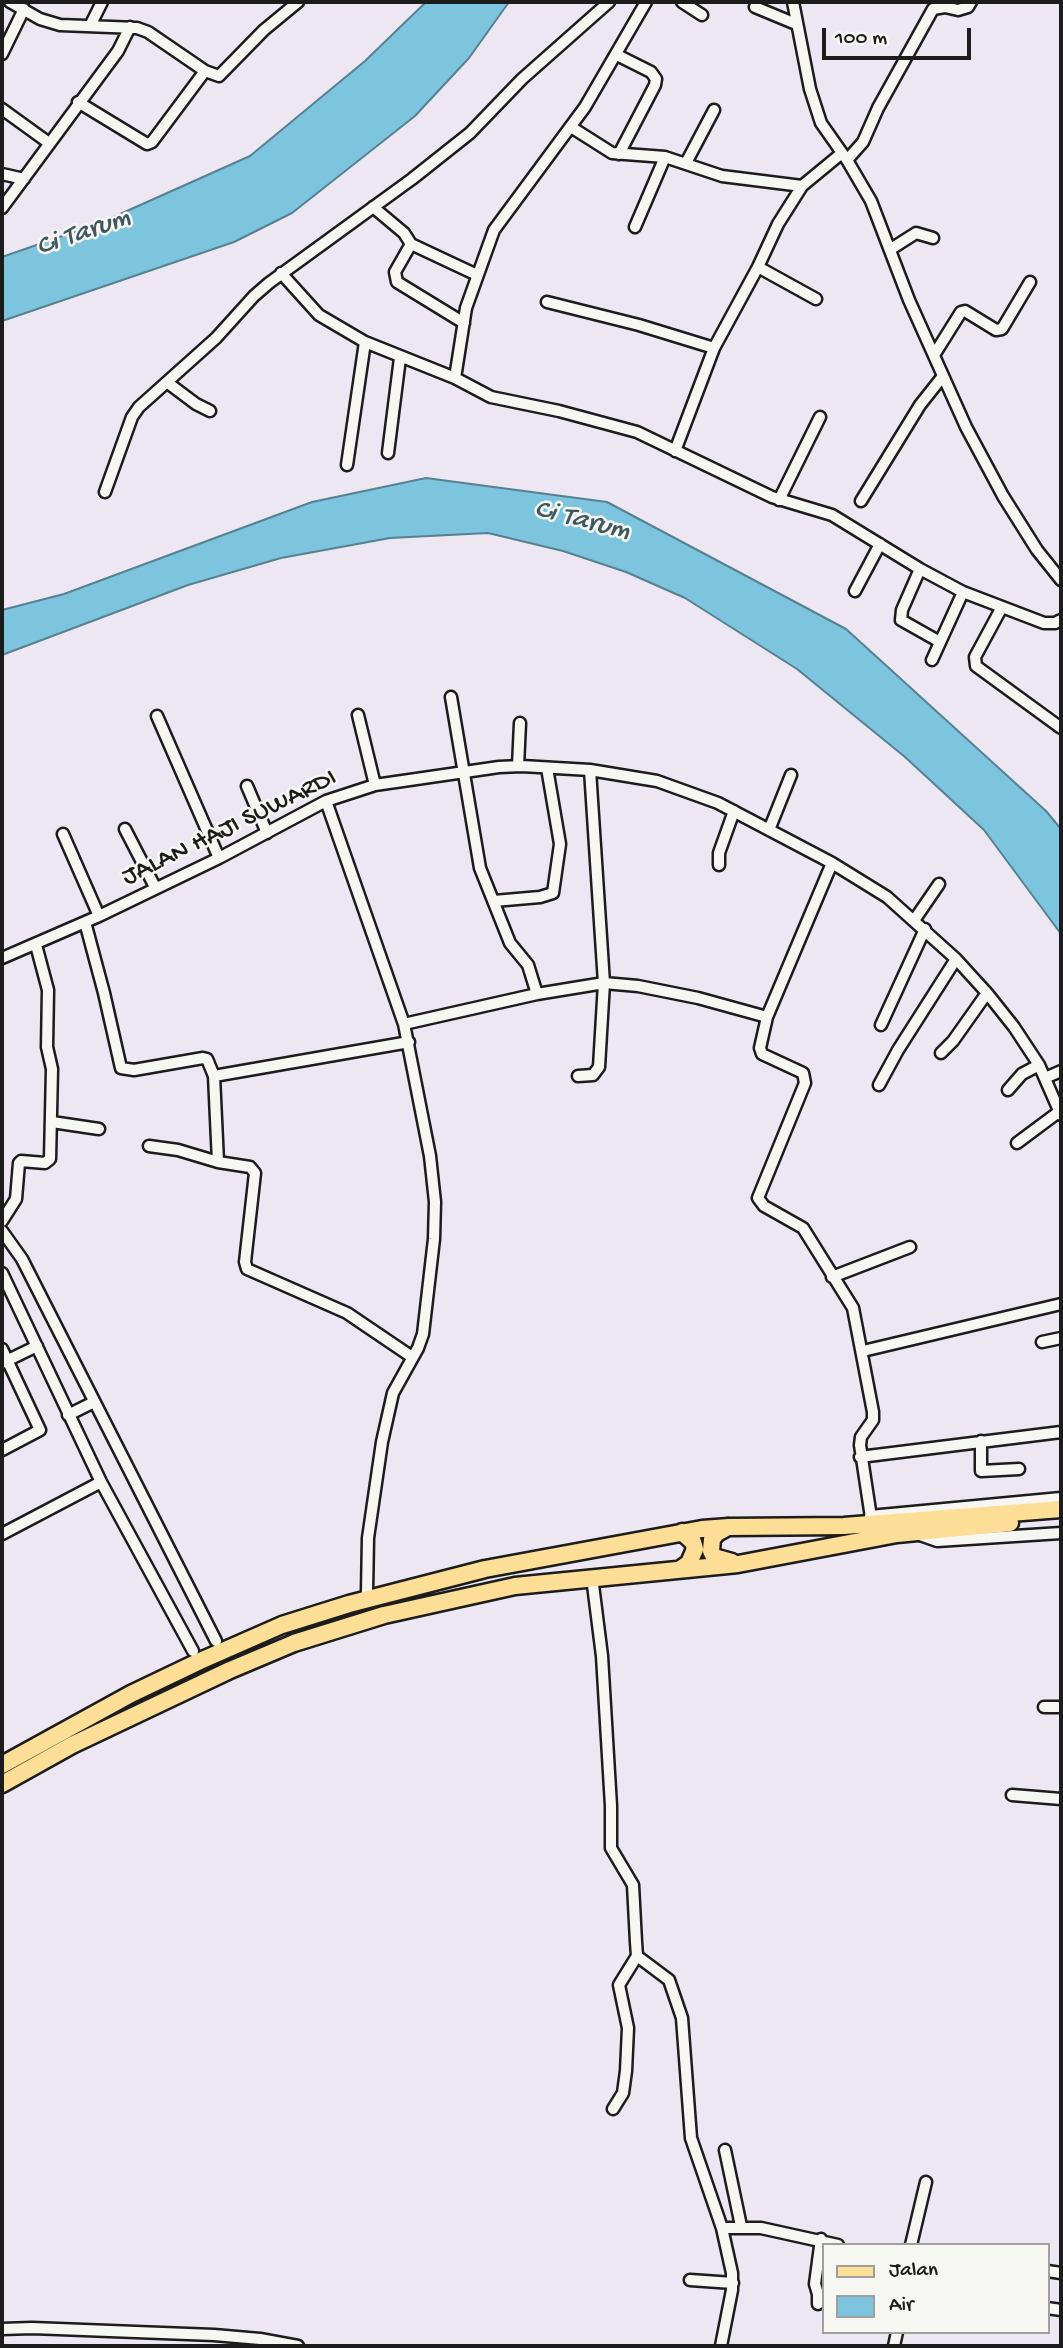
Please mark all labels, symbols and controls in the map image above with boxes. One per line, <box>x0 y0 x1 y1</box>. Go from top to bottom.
scale bar <box>825 14 974 58</box>
text: 100 m <box>835 27 887 52</box>
water label: Ci Tarum <box>33 202 135 266</box>
water label: Ci Tarum <box>531 494 633 550</box>
street label: JALAN HAJI SUWARDI <box>118 764 342 894</box>
legend <box>822 2243 1049 2334</box>
text: Jalan <box>889 2259 938 2284</box>
text: Air <box>889 2294 913 2319</box>

